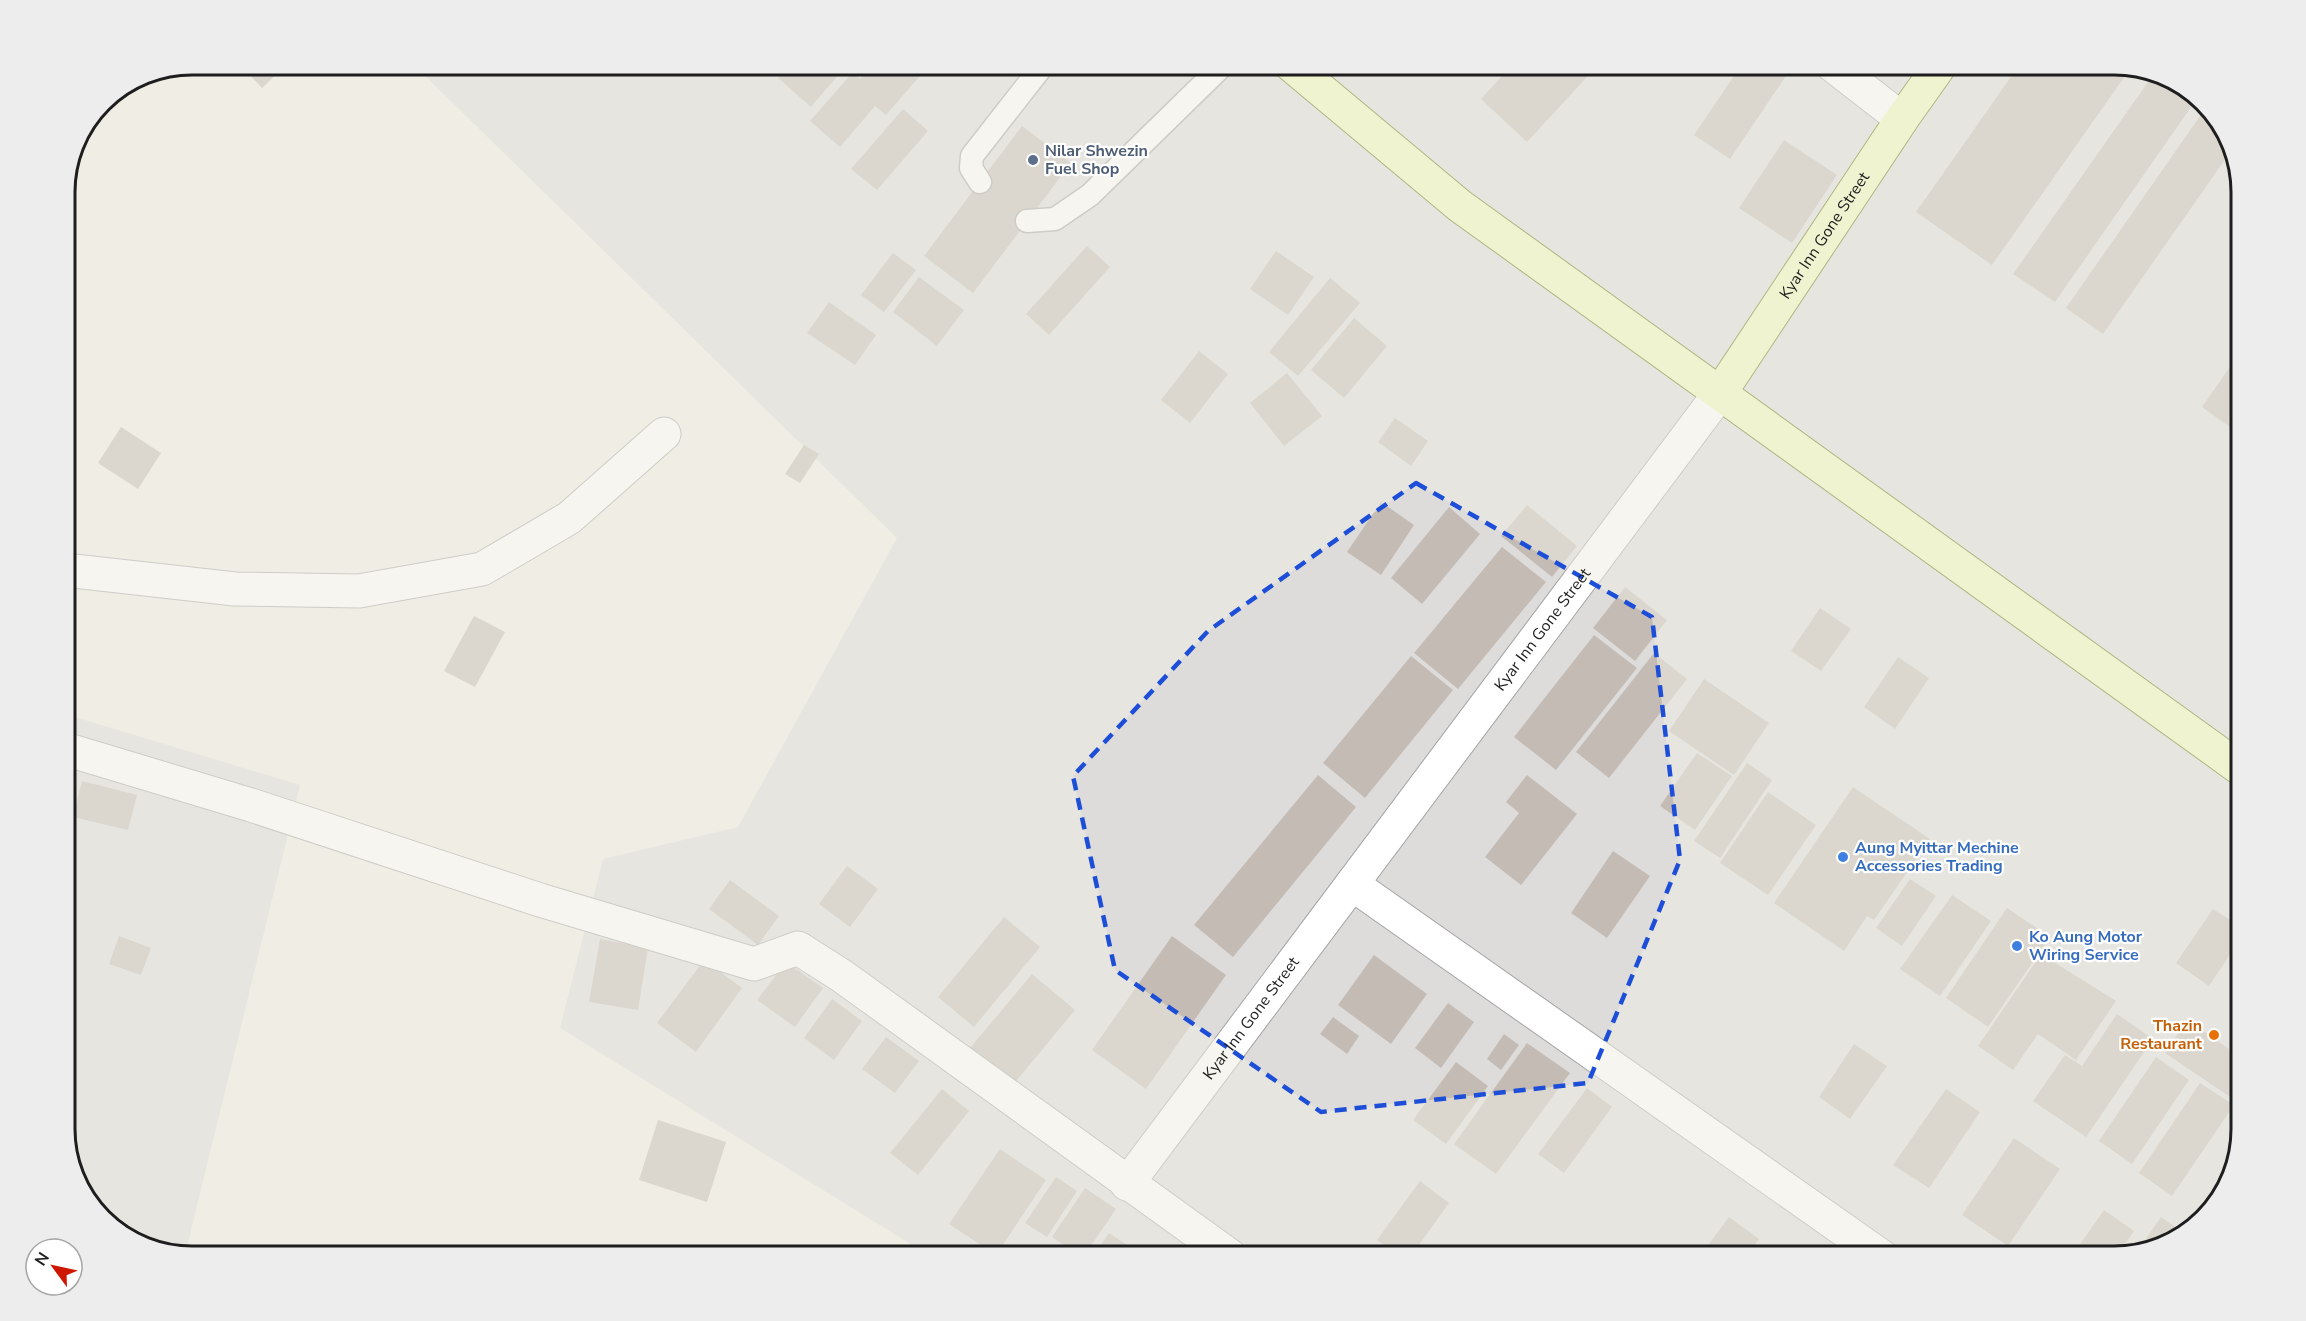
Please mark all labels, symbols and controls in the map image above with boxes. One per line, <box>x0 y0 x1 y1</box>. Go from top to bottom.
place label: Nilar Shwezin Fuel Shop <box>1045 140 1148 180</box>
marker: Nilar Shwezin Fuel Shop <box>1026 153 1040 167</box>
street label: Kyar Inn Gone Street <box>1774 167 1875 303</box>
street label: Kyar Inn Gone Street <box>1489 563 1596 695</box>
place label: Aung Myittar Mechine Accessories Trading <box>1855 837 2019 877</box>
marker: Aung Myittar Mechine Accessories Trading <box>1836 850 1850 864</box>
place label: Ko Aung Motor Wiring Service <box>2029 926 2143 966</box>
marker: Ko Aung Motor Wiring Service <box>2010 939 2024 953</box>
street label: Kyar Inn Gone Street <box>1198 952 1305 1084</box>
place label: Thazin Restaurant <box>2120 1015 2203 1055</box>
marker: Thazin Restaurant <box>2207 1028 2221 1042</box>
north arrow <box>24 1237 84 1297</box>
text: N <box>30 1248 55 1270</box>

